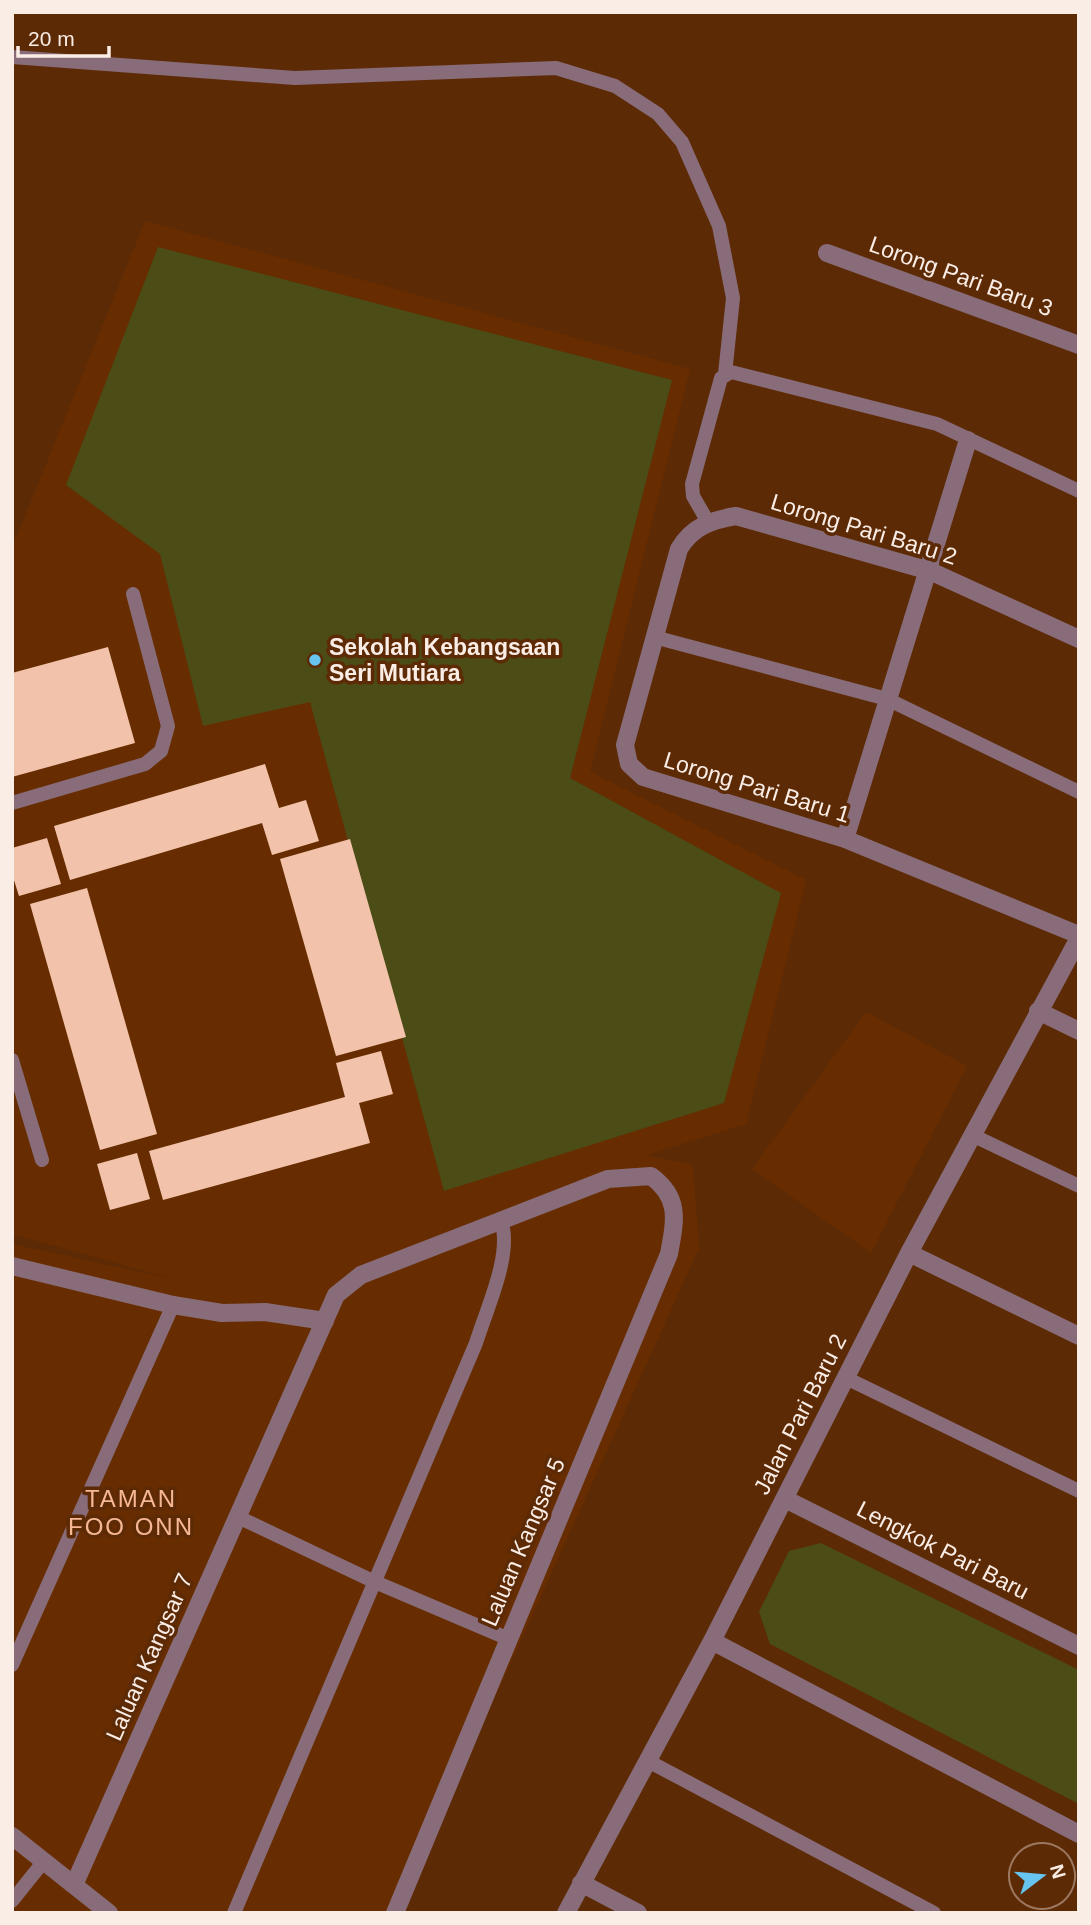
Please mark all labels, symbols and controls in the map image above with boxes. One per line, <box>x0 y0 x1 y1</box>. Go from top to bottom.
scale bar <box>18 14 108 58</box>
text: 20 m <box>28 27 75 50</box>
street label: Lorong Pari Baru 3 <box>866 231 1056 321</box>
street label: Lorong Pari Baru 2 <box>768 488 960 570</box>
place label: Sekolah Kebangsaan Seri Mutiara <box>329 634 560 686</box>
marker: Sekolah Kebangsaan Seri Mutiara <box>307 652 323 668</box>
street label: Lorong Pari Baru 1 <box>661 746 853 828</box>
street label: Jalan Pari Baru 2 <box>748 1329 852 1499</box>
street label: Laluan Kangsar 5 <box>476 1454 570 1630</box>
district label: TAMAN FOO ONN <box>68 1485 194 1540</box>
street label: Lengkok Pari Baru <box>853 1495 1033 1605</box>
street label: Laluan Kangsar 7 <box>100 1569 198 1745</box>
north arrow <box>1007 1841 1077 1911</box>
text: N <box>1046 1862 1070 1881</box>

